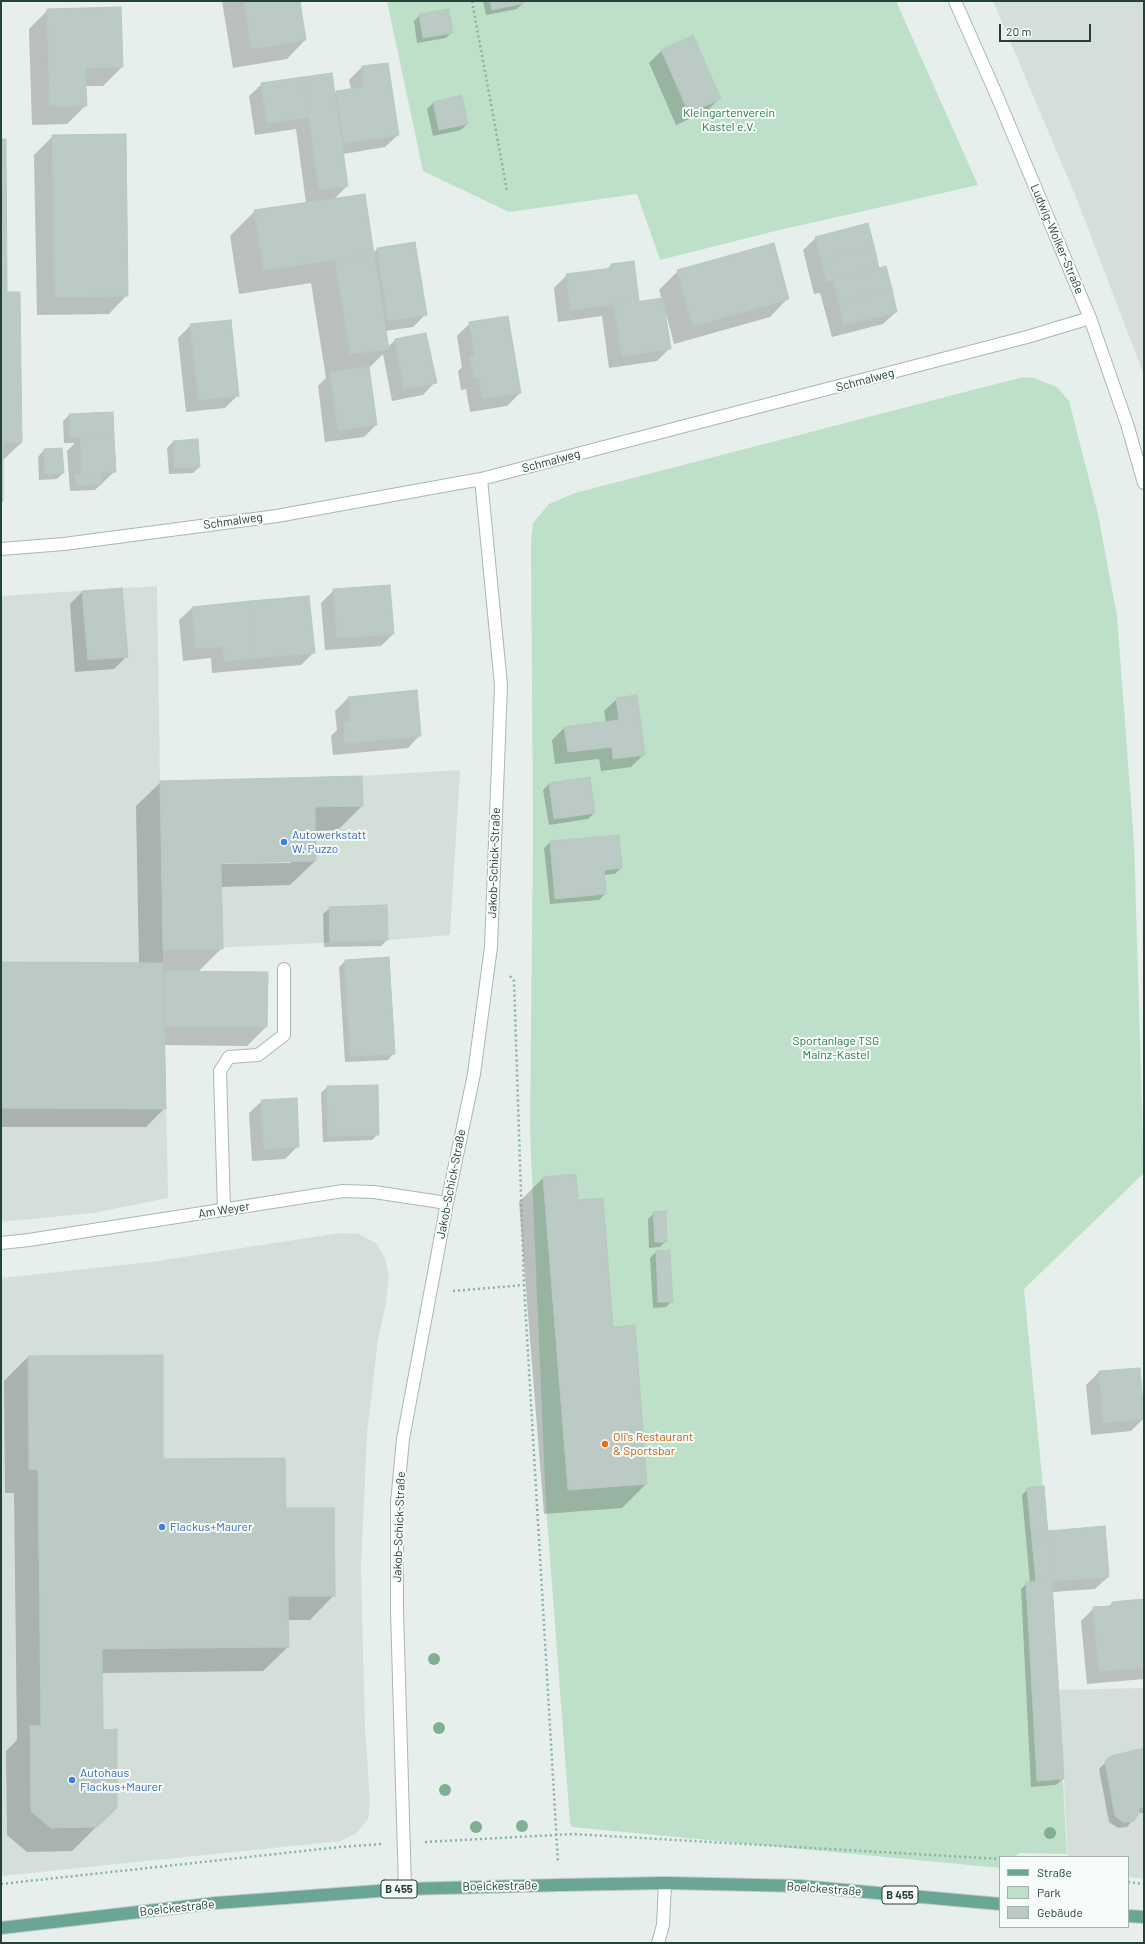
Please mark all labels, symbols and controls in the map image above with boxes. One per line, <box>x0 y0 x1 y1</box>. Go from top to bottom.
scale bar <box>1001 16 1093 42</box>
text: 20 m <box>1006 24 1032 38</box>
park label: Kleingartenverein Kastel e.V. <box>683 106 775 134</box>
street label: Ludwig-Wolker-Straße <box>1027 182 1087 296</box>
street label: Schmalweg <box>834 365 896 395</box>
street label: Schmalweg <box>520 446 582 476</box>
street label: Schmalweg <box>202 510 264 532</box>
street label: Jakob-Schick-Straße <box>485 807 503 919</box>
place label: Autowerkstatt W. Puzzo <box>292 828 366 856</box>
marker: Autowerkstatt W. Puzzo <box>279 837 289 847</box>
park label: Sportanlage TSG Mainz-Kastel <box>793 1034 879 1062</box>
street label: Jakob-Schick-Straße <box>433 1128 469 1240</box>
street label: Am Weyer <box>197 1199 251 1221</box>
place label: Oli's Restaurant & Sportsbar <box>613 1430 693 1458</box>
marker: Oli's Restaurant & Sportsbar <box>600 1439 610 1449</box>
street label: Jakob-Schick-Straße <box>390 1471 408 1583</box>
place label: Flackus+Maurer <box>170 1520 252 1534</box>
marker: Flackus+Maurer <box>157 1522 167 1532</box>
place label: Autohaus Flackus+Maurer <box>80 1766 162 1794</box>
marker: Autohaus Flackus+Maurer <box>67 1775 77 1785</box>
legend <box>999 1856 1129 1928</box>
text: Straße <box>1037 1865 1072 1879</box>
street label: Boelckestraße <box>462 1878 538 1894</box>
street label: Boelckestraße <box>786 1879 862 1899</box>
road number: B 455 <box>381 1880 417 1898</box>
text: Park <box>1037 1885 1061 1899</box>
road number: B 455 <box>882 1886 918 1904</box>
street label: Boelckestraße <box>139 1897 215 1919</box>
text: Gebäude <box>1037 1905 1083 1919</box>

